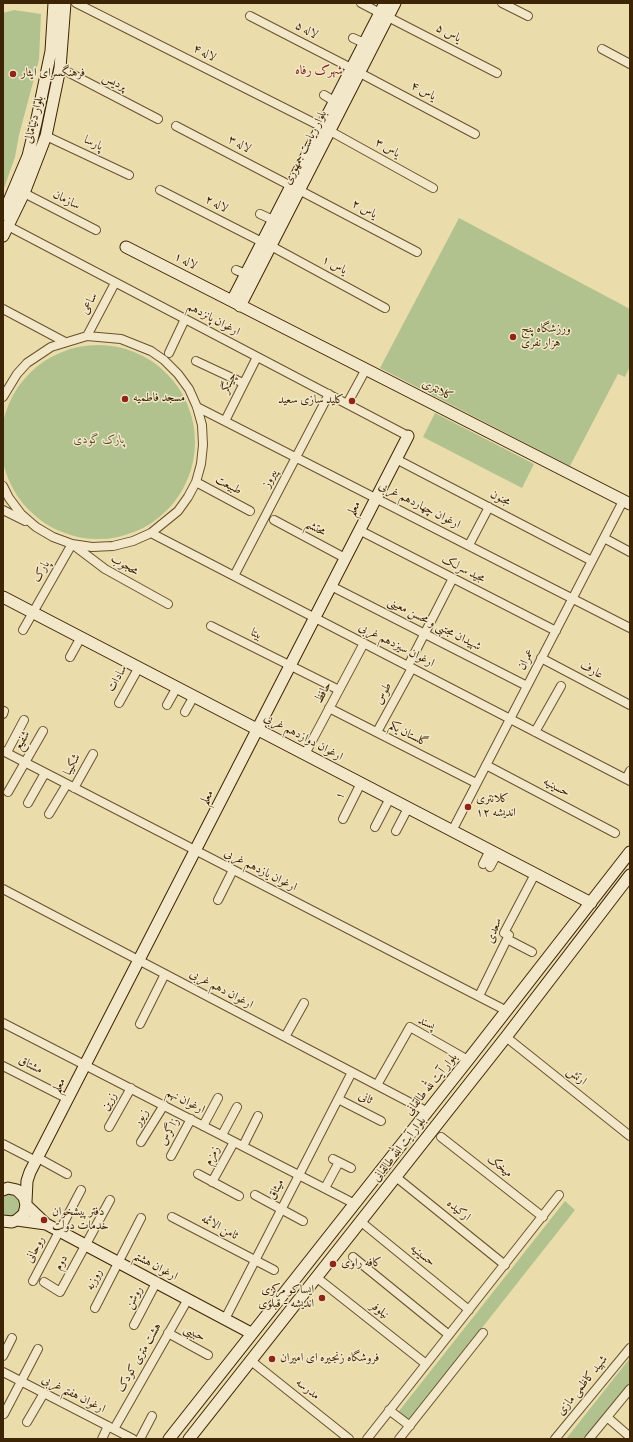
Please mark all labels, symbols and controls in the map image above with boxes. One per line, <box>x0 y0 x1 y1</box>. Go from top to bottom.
street label: لاله ۵ <box>292 19 320 43</box>
street label: یاس ۵ <box>433 22 463 46</box>
street label: لاله ۴ <box>190 42 218 66</box>
district label: شهرک رفاه <box>295 64 343 80</box>
place label: فرهنگسرای ایثار <box>21 67 85 81</box>
marker: فرهنگسرای ایثار <box>8 69 18 79</box>
street label: پردیس <box>99 71 129 95</box>
street label: یاس ۴ <box>408 79 438 105</box>
street label: بلوار دنیامالی <box>22 95 48 145</box>
street label: بلوار ریاست جمهوری <box>281 108 331 188</box>
street label: پارسا <box>81 133 105 155</box>
street label: لاله ۳ <box>225 133 253 157</box>
street label: یاس ۳ <box>372 136 402 162</box>
street label: سازمان <box>50 188 82 214</box>
street label: لاله ۲ <box>202 193 230 217</box>
street label: یاس ۲ <box>349 197 379 223</box>
street label: لاله ۱ <box>171 250 199 274</box>
street label: یاس ۱ <box>319 253 349 279</box>
street label: ساعی <box>78 291 102 317</box>
street label: ارغوان پانزدهم <box>184 300 242 340</box>
place label: ورزشگاه پنج هزار نفری <box>521 323 571 351</box>
marker: ورزشگاه پنج هزار نفری <box>508 332 518 342</box>
street label: چیتگر <box>219 370 241 396</box>
street label: کلانتری <box>419 377 455 405</box>
place label: مسجد فاطمیه <box>133 392 185 406</box>
marker: مسجد فاطمیه <box>120 394 130 404</box>
place label: کلید سازی سعید <box>278 394 344 408</box>
marker: کلید سازی سعید <box>347 396 357 406</box>
park label: پارک گودی <box>73 434 125 448</box>
street label: پیروز <box>260 468 282 490</box>
street label: طبیعت <box>212 473 244 499</box>
street label: ارغوان چهاردهم غربی <box>376 479 462 533</box>
street label: مجنون <box>487 488 513 510</box>
street label: معلم <box>345 499 365 519</box>
street label: محتشم <box>302 518 328 540</box>
street label: محجوب <box>107 552 141 580</box>
street label: مجید سرلک <box>439 553 487 587</box>
street label: پارک <box>30 559 54 585</box>
street label: شهیدان مجتبی و محسن معینی <box>385 595 483 655</box>
street label: ارغوان سیزدهم غربی <box>356 621 436 671</box>
street label: بیتا <box>248 626 264 644</box>
street label: عمران <box>516 647 538 673</box>
street label: عارف <box>577 659 605 683</box>
street label: سادات <box>105 663 131 695</box>
street label: حافظ <box>312 680 336 706</box>
street label: طوس <box>372 681 396 707</box>
street label: ارغوان دوازدهم غربی <box>261 711 345 765</box>
street label: گلستان یکم <box>386 719 430 751</box>
street label: شفیع <box>12 729 34 753</box>
street label: شکیبا <box>61 752 85 778</box>
street label: حسینیه <box>540 775 572 801</box>
street label: معلم <box>198 788 218 808</box>
street label: ۱ <box>333 790 349 802</box>
place label: کلانتری ۱۲ اندیشه <box>476 793 516 821</box>
marker: کلانتری ۱۲ اندیشه <box>463 802 473 812</box>
street label: ارغوان یازدهم غربی <box>221 846 299 896</box>
street label: سعدی <box>484 916 506 946</box>
street label: ارغوان دهم غربی <box>187 967 255 1013</box>
street label: پسند <box>415 1014 437 1034</box>
street label: بلوار آیت لله طالقانی <box>403 1051 461 1119</box>
street label: مشتاق <box>15 1054 45 1078</box>
street label: ارتش <box>563 1065 589 1089</box>
street label: معلم <box>50 1076 70 1096</box>
street label: ارغوان نهم <box>163 1086 207 1118</box>
street label: ثانی <box>356 1089 374 1109</box>
street label: زرین <box>99 1090 121 1114</box>
street label: زیور <box>131 1107 153 1129</box>
street label: بلوار آیت الله طالقانی <box>370 1115 430 1185</box>
street label: زاگرس <box>157 1116 183 1148</box>
street label: زمزم <box>202 1144 224 1168</box>
street label: میخک <box>483 1153 515 1181</box>
street label: میثاق <box>266 1177 288 1203</box>
street label: ارکیده <box>443 1197 473 1225</box>
place label: دفتر پیشخوان خدمات دولت <box>52 1206 109 1234</box>
street label: ثامن الائمه <box>198 1212 240 1244</box>
marker: دفتر پیشخوان خدمات دولت <box>39 1215 49 1225</box>
street label: روحانی <box>23 1234 49 1266</box>
street label: حسینیه <box>407 1242 437 1270</box>
street label: ارغوان هشتم <box>130 1249 180 1285</box>
street label: دوم <box>52 1253 72 1273</box>
place label: کافه راوی <box>341 1257 382 1271</box>
marker: کافه راوی <box>328 1259 338 1269</box>
street label: روزبه <box>84 1267 106 1293</box>
street label: روشن <box>123 1284 147 1312</box>
place label: ایساکو مرکزی اندیشه - قبلوی <box>258 1284 314 1312</box>
marker: ایساکو مرکزی اندیشه - قبلوی <box>317 1293 327 1303</box>
street label: نیلوفر <box>367 1299 391 1323</box>
street label: هشت متری کودک <box>114 1321 166 1395</box>
street label: حبیبی <box>181 1322 207 1346</box>
place label: فروشگاه زنجیره ای امیران <box>280 1352 379 1366</box>
street label: شهید کاظمی مازی <box>554 1353 612 1419</box>
marker: فروشگاه زنجیره ای امیران <box>267 1354 277 1364</box>
street label: ارغوان هفتم غربی <box>39 1373 107 1417</box>
street label: مدرسه <box>292 1376 322 1404</box>

